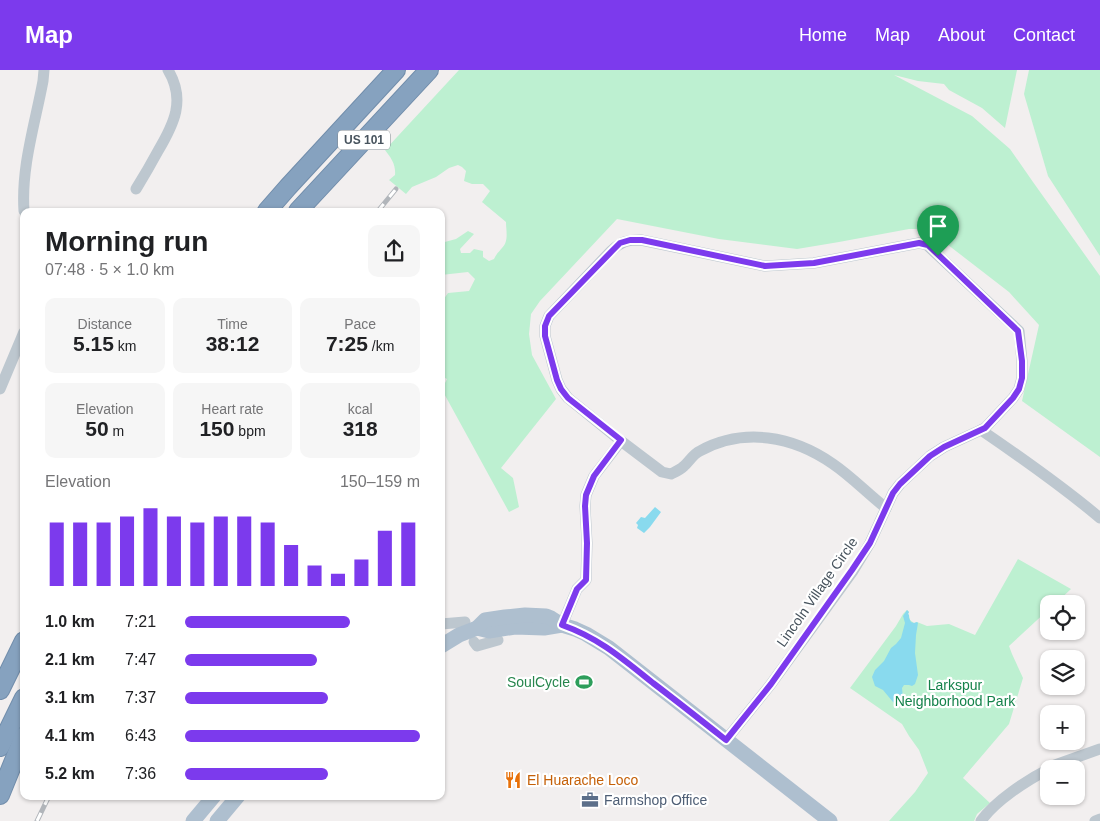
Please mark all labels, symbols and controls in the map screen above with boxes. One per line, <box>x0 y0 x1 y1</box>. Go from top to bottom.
text: Map <box>25 21 73 48</box>
text: Home <box>799 25 847 45</box>
text: Map <box>875 25 910 45</box>
text: About <box>938 25 985 45</box>
text: Contact <box>1013 25 1075 45</box>
road number: US 101 <box>338 130 390 150</box>
pin <box>917 205 959 256</box>
icon: arrive <box>924 212 952 240</box>
button: share <box>368 225 420 277</box>
text: Morning run <box>45 226 208 257</box>
text: 07:48 · 5 × 1.0 km <box>45 261 174 278</box>
text: Distance <box>78 316 132 332</box>
text: Time <box>217 316 248 332</box>
text: Pace <box>344 316 376 332</box>
text: 5.15 <box>73 332 114 355</box>
text: 38:12 <box>206 332 259 355</box>
text: 7:25 <box>326 332 368 355</box>
text: km <box>114 338 137 354</box>
text: /km <box>368 338 394 354</box>
text: Elevation <box>76 401 134 417</box>
text: Heart rate <box>201 401 264 417</box>
text: kcal <box>348 401 373 417</box>
text: 50 <box>85 417 109 440</box>
text: 150 <box>199 417 234 440</box>
text: 318 <box>343 417 378 440</box>
text: m <box>109 423 124 439</box>
text: bpm <box>234 423 266 439</box>
text: Elevation <box>45 473 111 490</box>
text: 150–159 m <box>340 473 420 490</box>
street label: Lincoln Village Circle <box>773 534 861 650</box>
map controls <box>1040 595 1085 805</box>
button: locate <box>1040 595 1085 640</box>
text: 1.0 km <box>45 613 95 630</box>
text: 7:21 <box>125 613 156 630</box>
button: layers <box>1040 650 1085 695</box>
text: 2.1 km <box>45 651 95 668</box>
text: 7:47 <box>125 651 156 668</box>
sports icon: SoulCycle <box>574 672 594 692</box>
place label: SoulCycle <box>507 674 570 690</box>
park label: Larkspur Neighborhood Park <box>895 677 1016 709</box>
text: 3.1 km <box>45 689 95 706</box>
text: 7:37 <box>125 689 156 706</box>
button: + <box>1040 705 1085 750</box>
text: 4.1 km <box>45 727 95 744</box>
text: 6:43 <box>125 727 156 744</box>
button: − <box>1040 760 1085 805</box>
text: 5.2 km <box>45 765 95 782</box>
text: 7:36 <box>125 765 156 782</box>
restaurant icon: El Huarache Loco <box>503 770 523 790</box>
place label: El Huarache Loco <box>527 772 639 788</box>
office icon: Farmshop Office <box>580 790 600 810</box>
place label: Farmshop Office <box>604 792 707 808</box>

